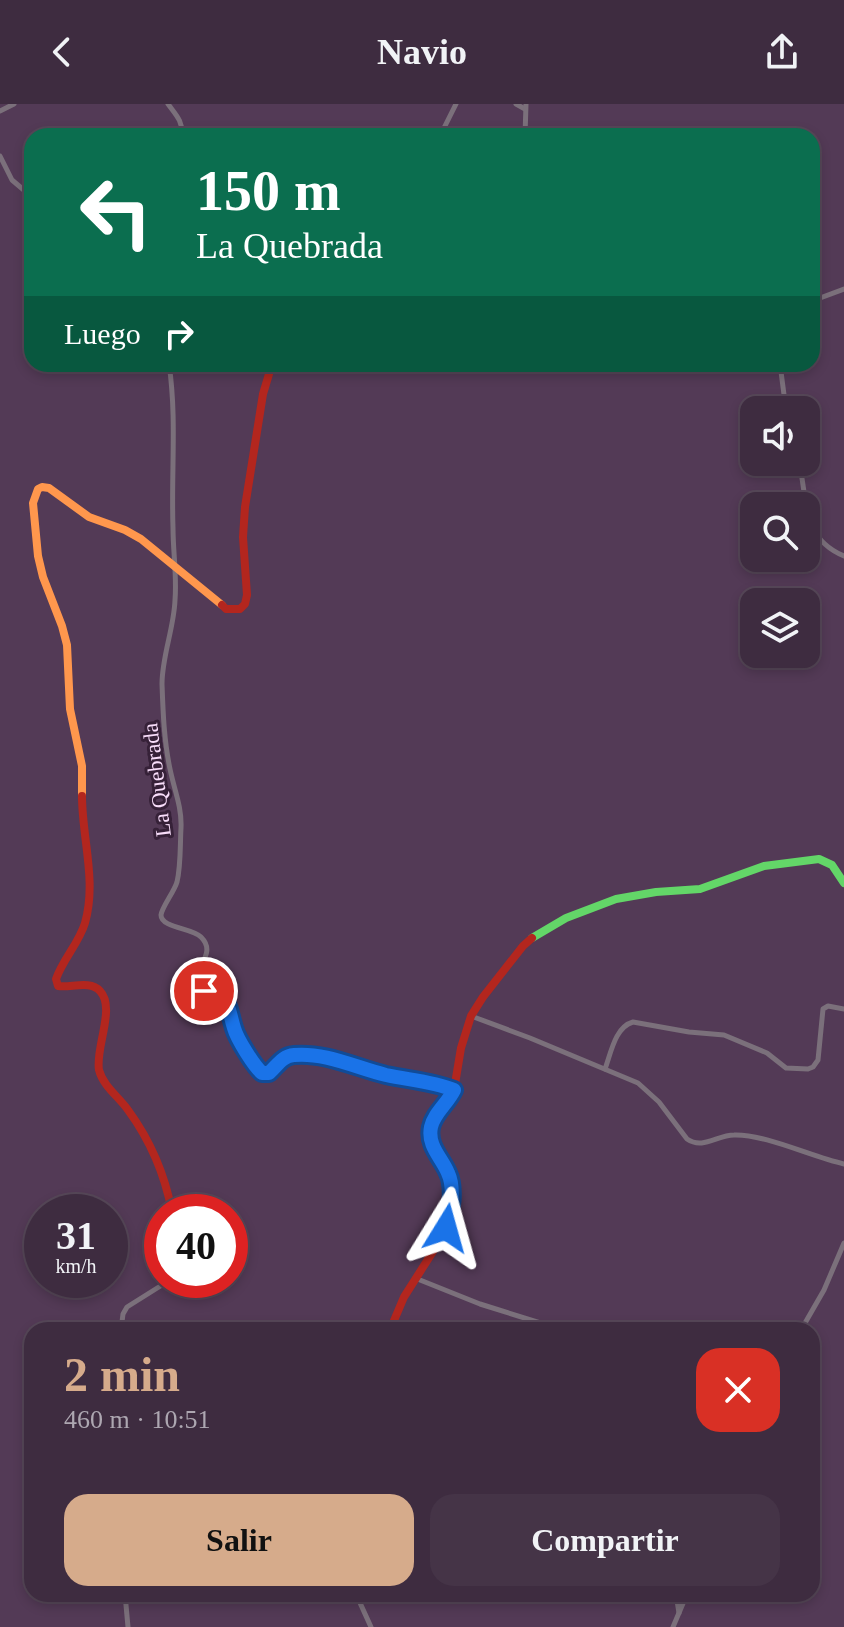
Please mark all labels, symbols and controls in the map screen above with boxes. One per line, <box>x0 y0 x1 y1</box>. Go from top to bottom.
icon: back <box>40 30 84 74</box>
icon: share <box>760 30 804 74</box>
text: Navio <box>377 32 467 72</box>
icon: left <box>64 160 168 264</box>
text: 150 m <box>196 160 341 222</box>
text: La Quebrada <box>196 226 383 266</box>
icon: right <box>157 312 201 356</box>
text: Luego <box>64 317 141 350</box>
map controls <box>740 396 820 668</box>
button: sound <box>740 396 820 476</box>
button: search <box>740 492 820 572</box>
button: layers <box>740 588 820 668</box>
street label: La Quebrada <box>137 722 176 838</box>
pin <box>170 957 238 1025</box>
icon: arrive <box>182 969 226 1013</box>
position arrow <box>404 1186 488 1270</box>
speed limit sign: 40 <box>144 1194 248 1298</box>
text: 31 <box>56 1213 96 1258</box>
text: km/h <box>55 1255 97 1277</box>
text: 2 min <box>64 1348 180 1401</box>
button: close <box>696 1348 780 1432</box>
text: 460 m · 10:51 <box>64 1405 211 1434</box>
button: Salir <box>64 1494 414 1586</box>
button: Compartir <box>430 1494 780 1586</box>

